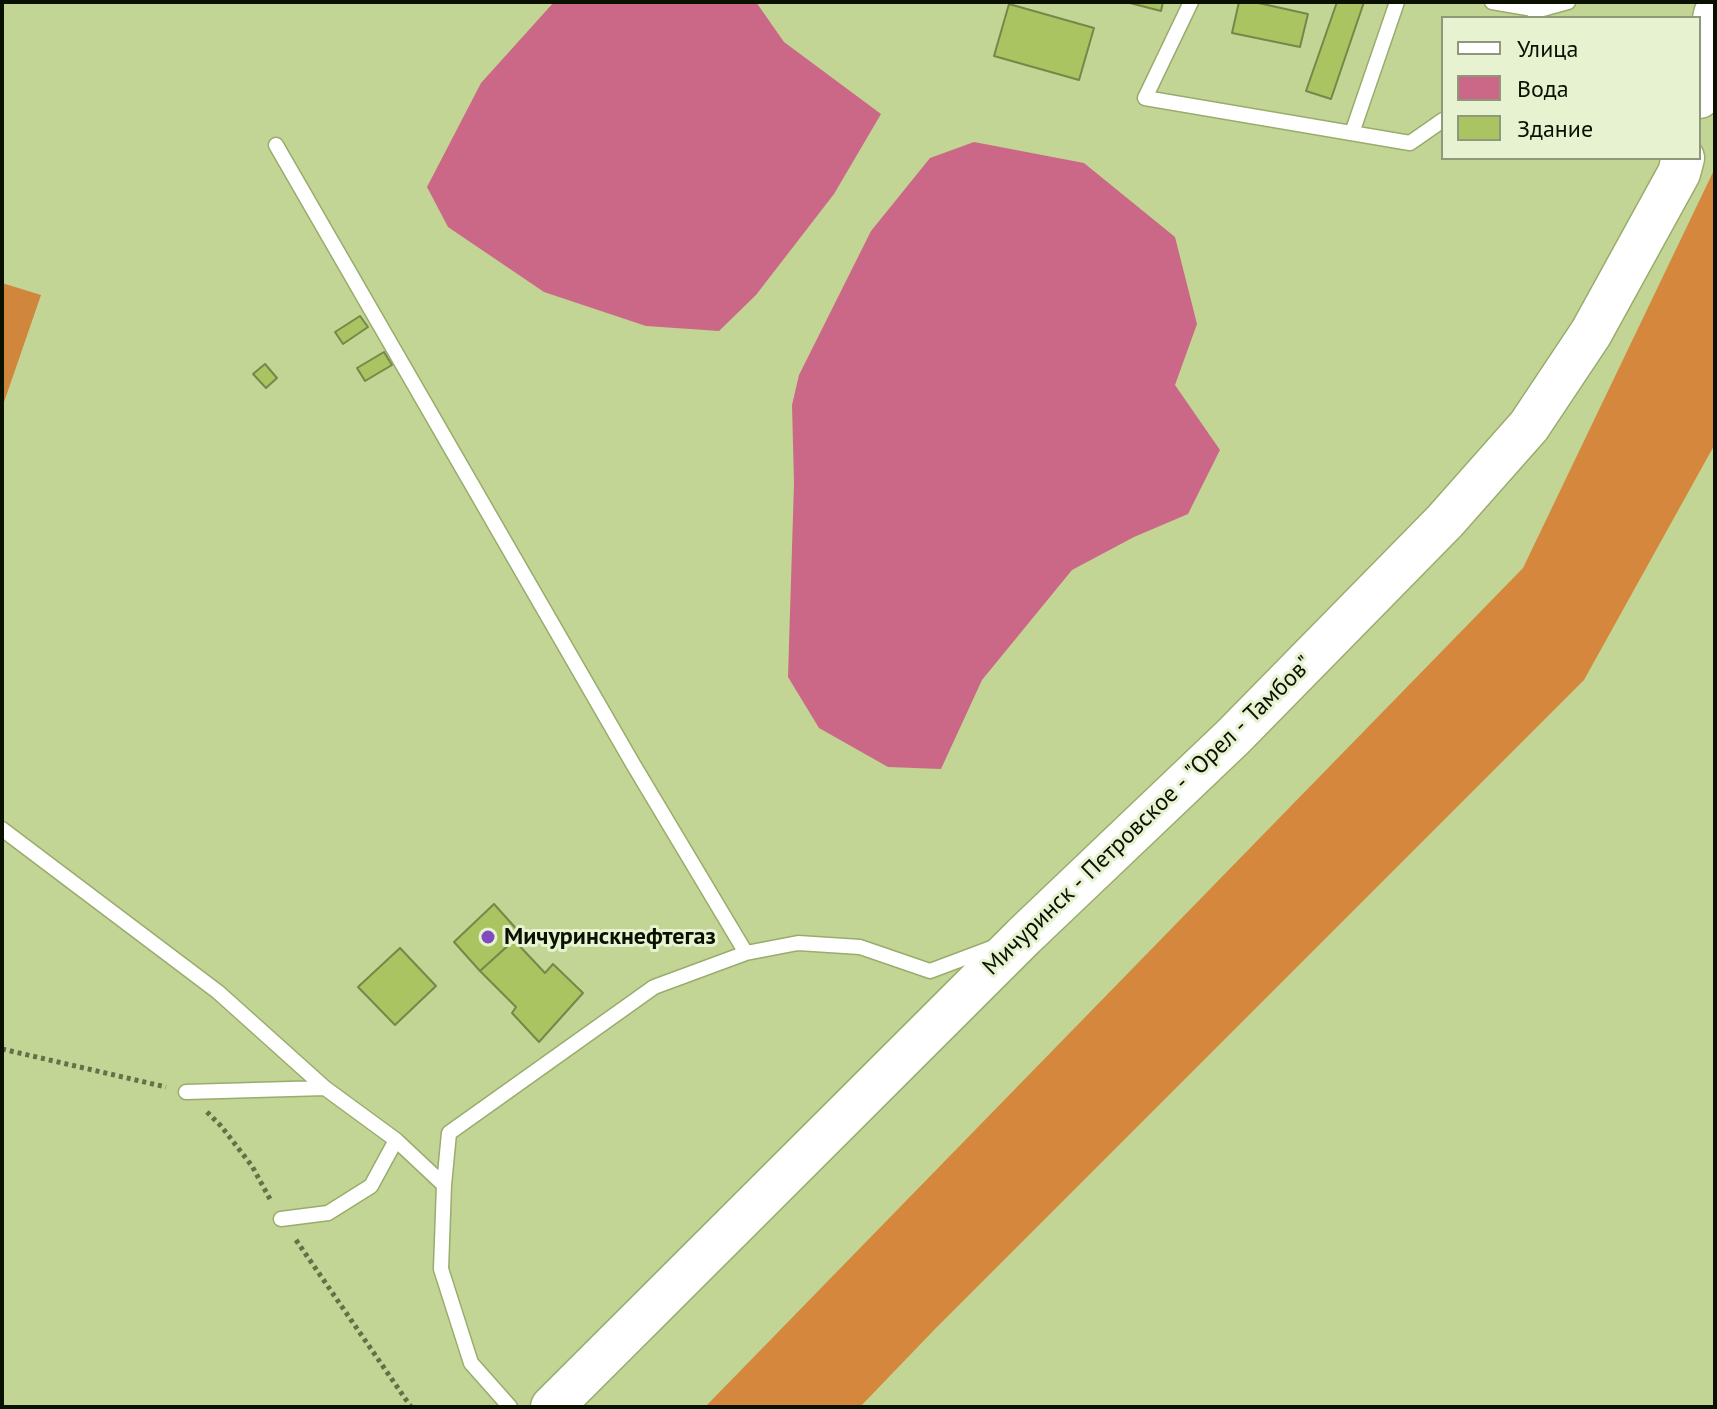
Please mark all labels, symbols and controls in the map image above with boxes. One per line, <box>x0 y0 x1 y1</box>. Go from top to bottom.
legend <box>1441 16 1701 160</box>
text: Улица <box>1517 33 1578 64</box>
text: Вода <box>1517 73 1569 104</box>
text: Здание <box>1517 113 1593 144</box>
street label: Мичуринск - Петровское - "Орел - Тамбов" <box>977 650 1319 982</box>
place label: Мичуринскнефтегаз <box>504 923 716 951</box>
marker: Мичуринскнефтегаз <box>479 928 497 946</box>

